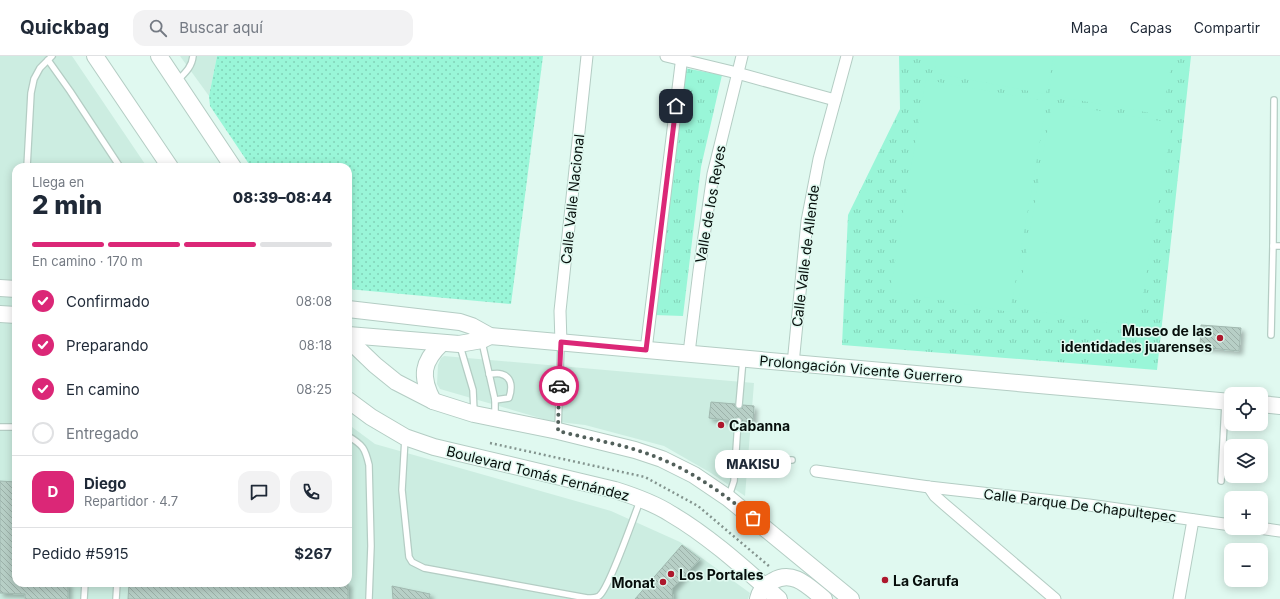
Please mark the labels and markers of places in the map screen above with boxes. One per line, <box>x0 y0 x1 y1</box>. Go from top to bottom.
pin <box>659 89 693 123</box>
place label: Museo de las identidades juarenses <box>1061 322 1212 355</box>
marker: Museo de las identidades juarenses <box>1215 333 1225 343</box>
place label: Cabanna <box>729 417 790 434</box>
marker: Cabanna <box>716 420 726 430</box>
callout: MAKISU <box>715 450 791 478</box>
pin <box>736 501 770 535</box>
place label: Los Portales <box>679 566 764 583</box>
marker: Los Portales <box>666 569 676 579</box>
place label: La Garufa <box>893 572 959 589</box>
place label: Monat <box>611 574 655 591</box>
marker: La Garufa <box>880 575 890 585</box>
marker: Monat <box>658 577 668 587</box>

